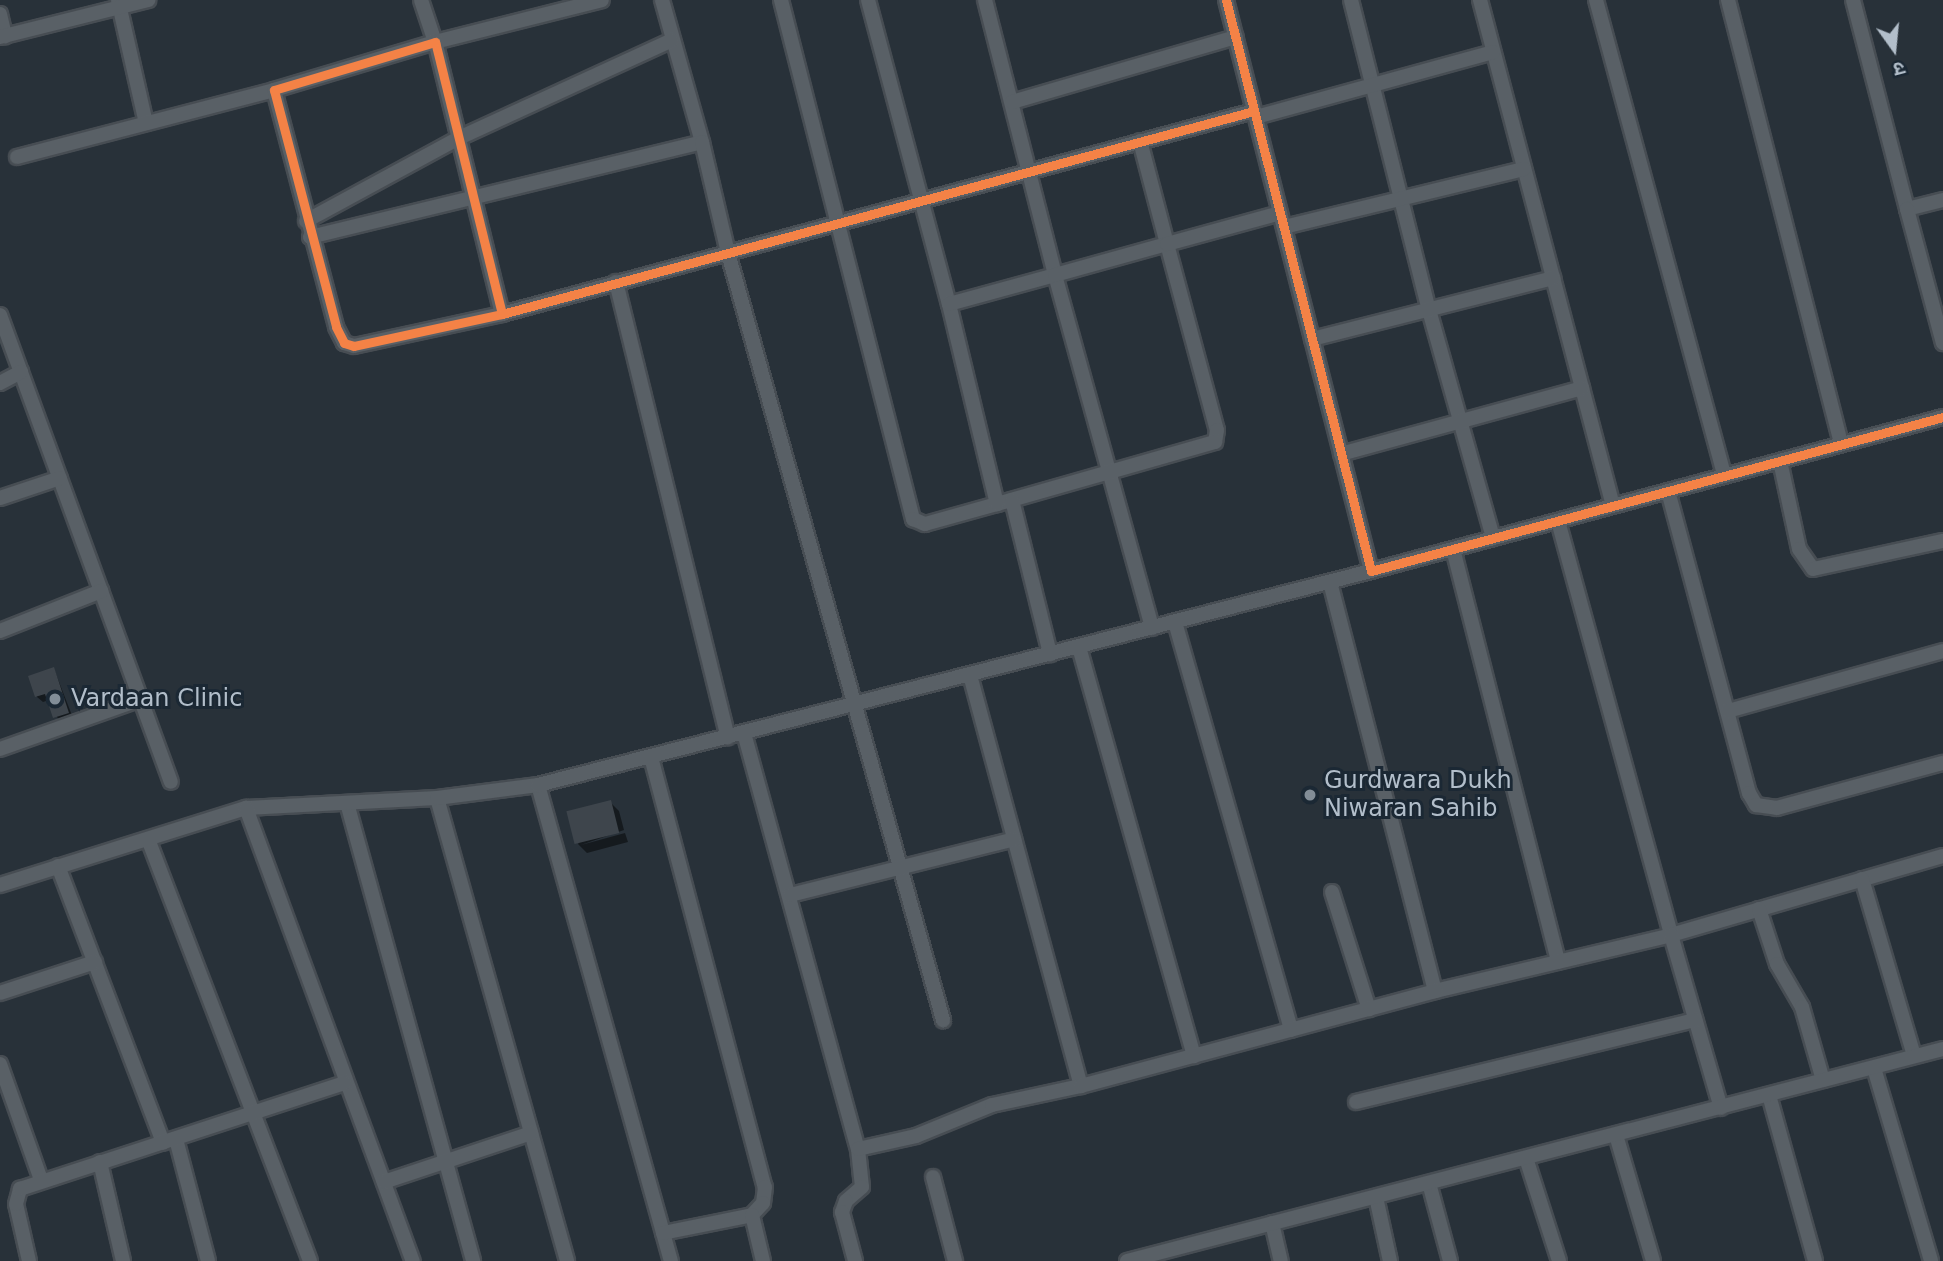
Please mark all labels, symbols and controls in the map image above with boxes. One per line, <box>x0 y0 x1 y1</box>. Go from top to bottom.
north arrow <box>1859 14 1929 84</box>
text: उ <box>1891 57 1908 81</box>
place label: Vardaan Clinic <box>71 685 242 713</box>
marker: Vardaan Clinic <box>45 689 65 709</box>
place label: Gurdwara Dukh Niwaran Sahib <box>1324 767 1512 823</box>
marker: Gurdwara Dukh Niwaran Sahib <box>1302 787 1318 803</box>

